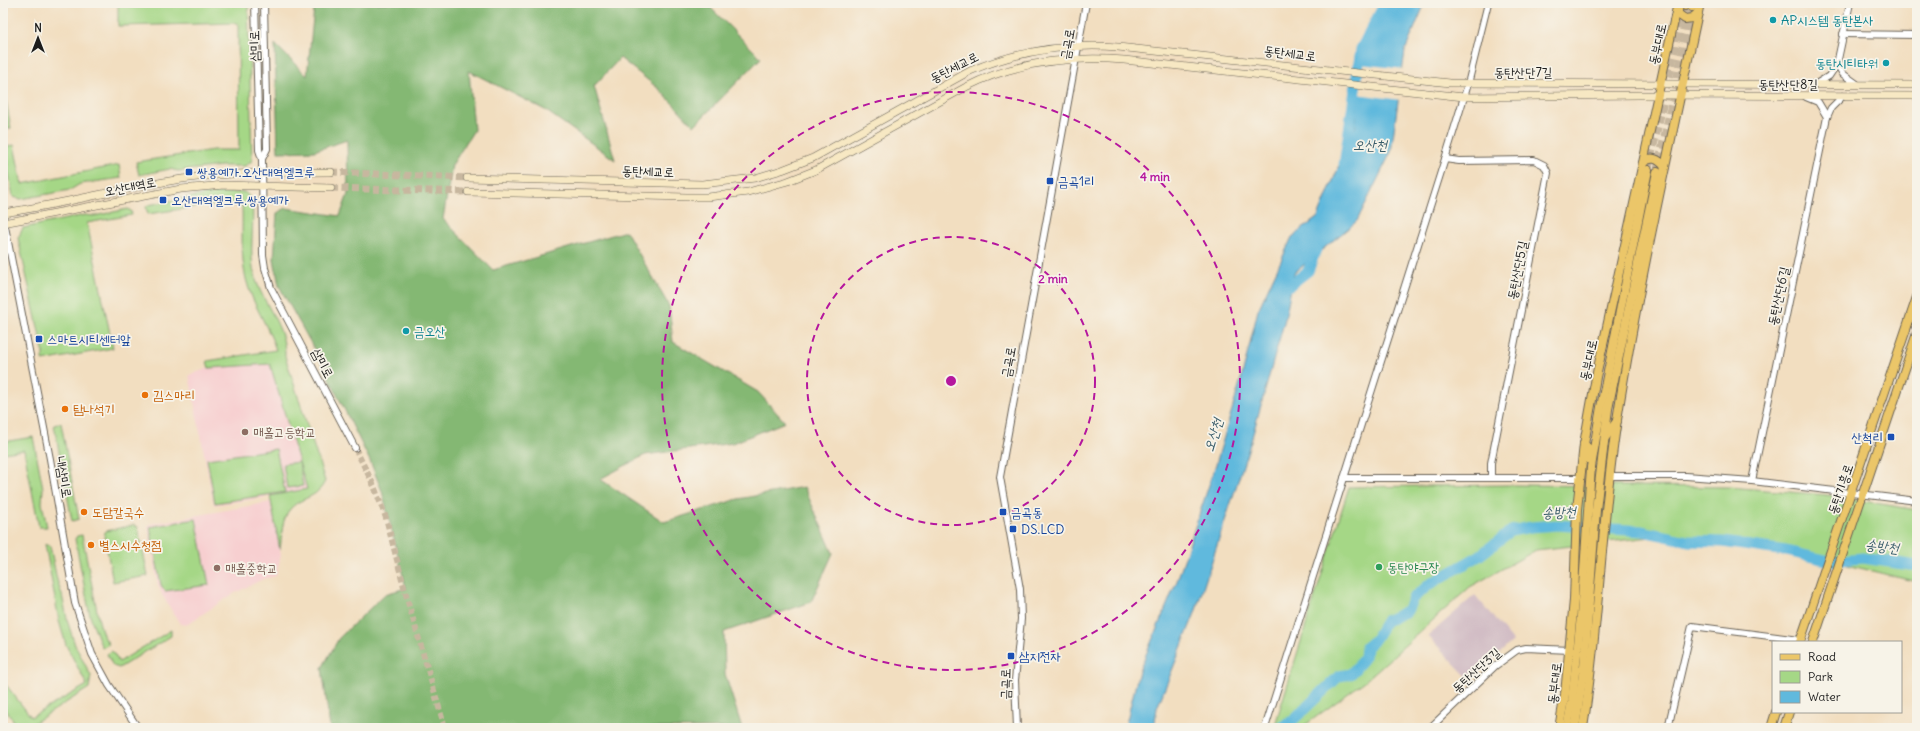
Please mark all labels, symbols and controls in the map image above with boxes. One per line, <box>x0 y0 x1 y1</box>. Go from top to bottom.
place label: AP시스템 동탄본사 <box>1781 12 1873 29</box>
marker: AP시스템 동탄본사 <box>1768 15 1778 25</box>
north arrow <box>18 18 58 58</box>
text: N <box>34 21 42 35</box>
street label: 동부대로 <box>1645 22 1670 66</box>
street label: 금곡로 <box>1056 27 1079 61</box>
street label: 삼미로 <box>246 30 263 62</box>
street label: 동탄세교로 <box>1263 42 1317 65</box>
street label: 동탄세교로 <box>927 48 981 87</box>
place label: 동탄시티타워 <box>1815 55 1878 72</box>
marker: 동탄시티타워 <box>1881 58 1891 68</box>
street label: 동탄산단7길 <box>1494 64 1552 81</box>
street label: 동탄산단8길 <box>1758 76 1818 93</box>
water label: 오산천 <box>1353 136 1389 154</box>
street label: 동탄세교로 <box>622 162 674 181</box>
place label: 쌍용예가.오산대역엘크루 <box>197 164 315 181</box>
marker: 쌍용예가.오산대역엘크루 <box>184 167 194 177</box>
text: 4 min <box>1140 169 1170 184</box>
street label: 오산대역로 <box>103 173 157 200</box>
place label: 금곡1리 <box>1058 173 1095 190</box>
marker: 금곡1리 <box>1045 176 1055 186</box>
place label: 오산대역엘크루.쌍용예가 <box>171 192 289 209</box>
marker: 오산대역엘크루.쌍용예가 <box>158 195 168 205</box>
street label: 동탄산단5길 <box>1503 239 1532 301</box>
street label: 동탄산단6길 <box>1764 265 1793 327</box>
text: 2 min <box>1038 271 1068 286</box>
place label: 금오산 <box>414 323 445 340</box>
marker: 금오산 <box>401 326 411 336</box>
place label: 스마트시티센터앞 <box>47 331 131 348</box>
marker: 스마트시티센터앞 <box>34 334 44 344</box>
street label: 동부대로 <box>1576 338 1601 382</box>
street label: 삼미로 <box>308 345 337 381</box>
street label: 금곡로 <box>997 345 1020 379</box>
centre of rings <box>944 374 958 388</box>
place label: 김스마리 <box>153 387 195 404</box>
marker: 김스마리 <box>140 390 150 400</box>
place label: 탐나석기 <box>73 401 115 418</box>
marker: 탐나석기 <box>60 404 70 414</box>
water label: 오산천 <box>1199 415 1227 454</box>
place label: 매홀고등학교 <box>253 424 316 441</box>
marker: 매홀고등학교 <box>240 427 250 437</box>
place label: 산척리 <box>1852 429 1883 446</box>
marker: 산척리 <box>1886 432 1896 442</box>
street label: 내삼미로 <box>52 455 76 499</box>
street label: 동탄기흥로 <box>1824 462 1857 517</box>
water label: 송방천 <box>1542 502 1578 522</box>
place label: 도담칼국수 <box>92 504 144 521</box>
place label: 금곡동 <box>1011 504 1042 521</box>
marker: 도담칼국수 <box>79 507 89 517</box>
marker: 금곡동 <box>998 507 1008 517</box>
place label: DS.LCD <box>1021 521 1064 538</box>
marker: DS.LCD <box>1008 524 1018 534</box>
water label: 송방천 <box>1864 535 1902 557</box>
place label: 별스시수청점 <box>99 537 162 554</box>
marker: 별스시수청점 <box>86 540 96 550</box>
place label: 동탄야구장 <box>1387 559 1439 576</box>
place label: 매홀중학교 <box>225 560 277 577</box>
marker: 동탄야구장 <box>1374 562 1384 572</box>
marker: 매홀중학교 <box>212 563 222 573</box>
legend <box>1772 641 1902 713</box>
street label: 동탄산단3길 <box>1448 644 1504 697</box>
place label: 삼지전자 <box>1019 648 1061 665</box>
text: Road <box>1808 649 1836 664</box>
marker: 삼지전자 <box>1006 651 1016 661</box>
street label: 동부대로 <box>1544 661 1565 705</box>
street label: 금곡로 <box>997 668 1014 700</box>
text: Park <box>1808 669 1833 684</box>
text: Water <box>1808 689 1841 704</box>

